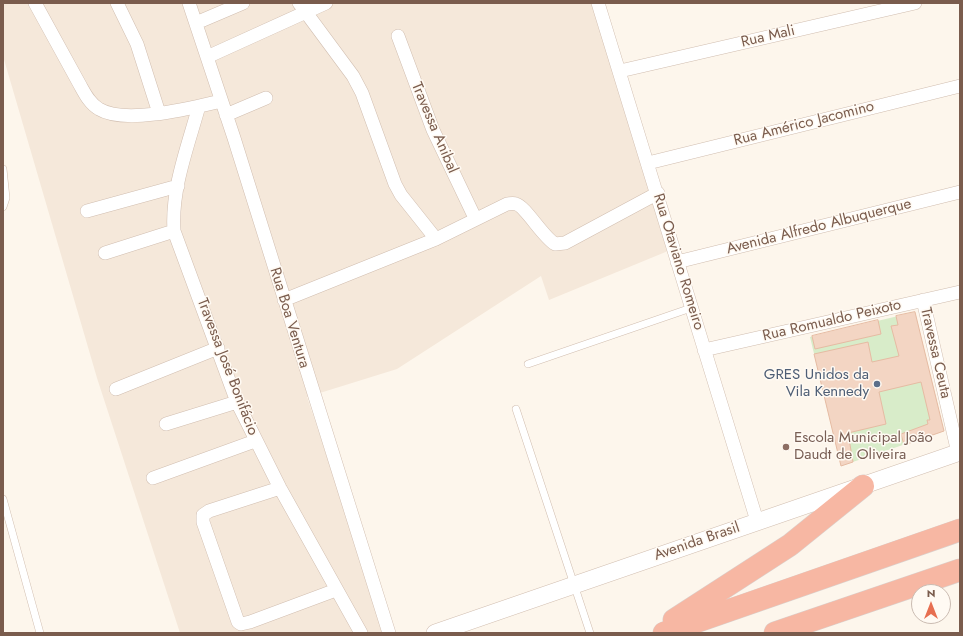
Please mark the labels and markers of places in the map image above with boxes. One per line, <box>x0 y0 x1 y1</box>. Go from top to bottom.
place label: GRES Unidos da Vila Kennedy <box>764 366 869 401</box>
marker: GRES Unidos da Vila Kennedy <box>872 379 882 389</box>
place label: Escola Municipal João Daudt de Oliveira <box>794 429 933 464</box>
marker: Escola Municipal João Daudt de Oliveira <box>781 442 791 452</box>

